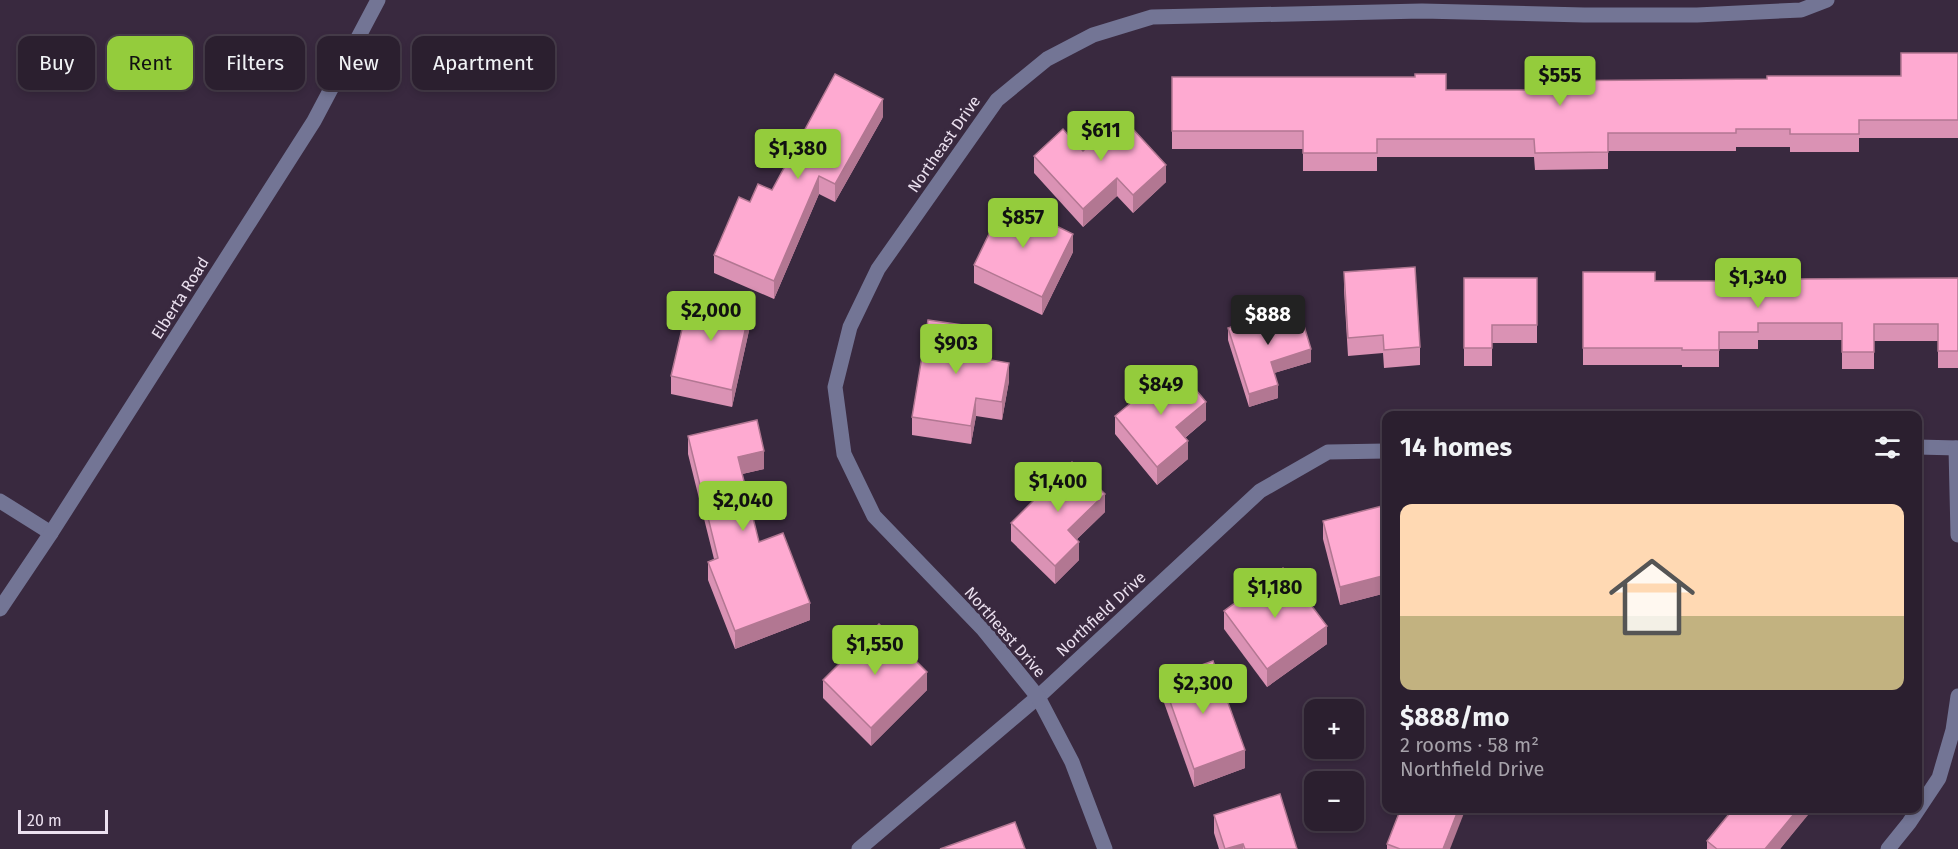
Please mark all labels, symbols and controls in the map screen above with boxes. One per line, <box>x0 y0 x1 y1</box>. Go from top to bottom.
chip: Buy <box>18 36 95 90</box>
chip: Rent <box>107 36 193 90</box>
chip: Filters <box>205 36 305 90</box>
chip: New <box>317 36 400 90</box>
chip: Apartment <box>412 36 555 90</box>
pin: $555 <box>1524 56 1596 107</box>
text: $555 <box>1539 63 1581 87</box>
street label: Northeast Drive <box>904 92 984 196</box>
pin: $611 <box>1065 111 1137 162</box>
text: $611 <box>1081 118 1121 142</box>
pin: $1,380 <box>749 129 847 180</box>
text: $1,380 <box>769 136 827 160</box>
pin: $857 <box>987 198 1059 249</box>
text: $857 <box>1002 205 1044 229</box>
street label: Elberta Road <box>147 254 213 342</box>
pin: $1,340 <box>1709 258 1807 309</box>
text: $1,340 <box>1729 265 1787 289</box>
pin: $2,000 <box>662 291 760 342</box>
pin: $888 <box>1232 295 1304 346</box>
text: $2,000 <box>681 298 741 322</box>
text: $888 <box>1245 302 1291 326</box>
pin: $903 <box>920 324 992 375</box>
text: $903 <box>934 331 978 355</box>
pin: $849 <box>1125 365 1197 416</box>
text: $849 <box>1139 372 1183 396</box>
icon: filters <box>1871 431 1904 464</box>
text: 14 homes <box>1400 432 1512 463</box>
pin: $1,400 <box>1009 462 1107 513</box>
text: $1,400 <box>1029 469 1087 493</box>
pin: $2,040 <box>694 481 792 532</box>
text: $2,040 <box>713 488 773 512</box>
icon: home <box>1598 543 1706 651</box>
street label: Northfield Drive <box>1052 568 1150 660</box>
pin: $1,180 <box>1226 568 1324 619</box>
text: $1,180 <box>1248 575 1302 599</box>
street label: Northeast Drive <box>961 583 1049 681</box>
pin: $1,550 <box>826 625 924 676</box>
text: $1,550 <box>846 632 904 656</box>
pin: $2,300 <box>1154 664 1252 715</box>
text: $2,300 <box>1173 671 1233 695</box>
map controls <box>1304 699 1364 831</box>
button: + <box>1304 699 1364 759</box>
text: $888/mo <box>1400 702 1510 733</box>
text: 2 rooms · 58 m² <box>1400 733 1539 757</box>
text: Northfield Drive <box>1400 757 1544 781</box>
button: − <box>1304 771 1364 831</box>
scale bar <box>18 807 108 834</box>
text: 20 m <box>27 811 62 830</box>

